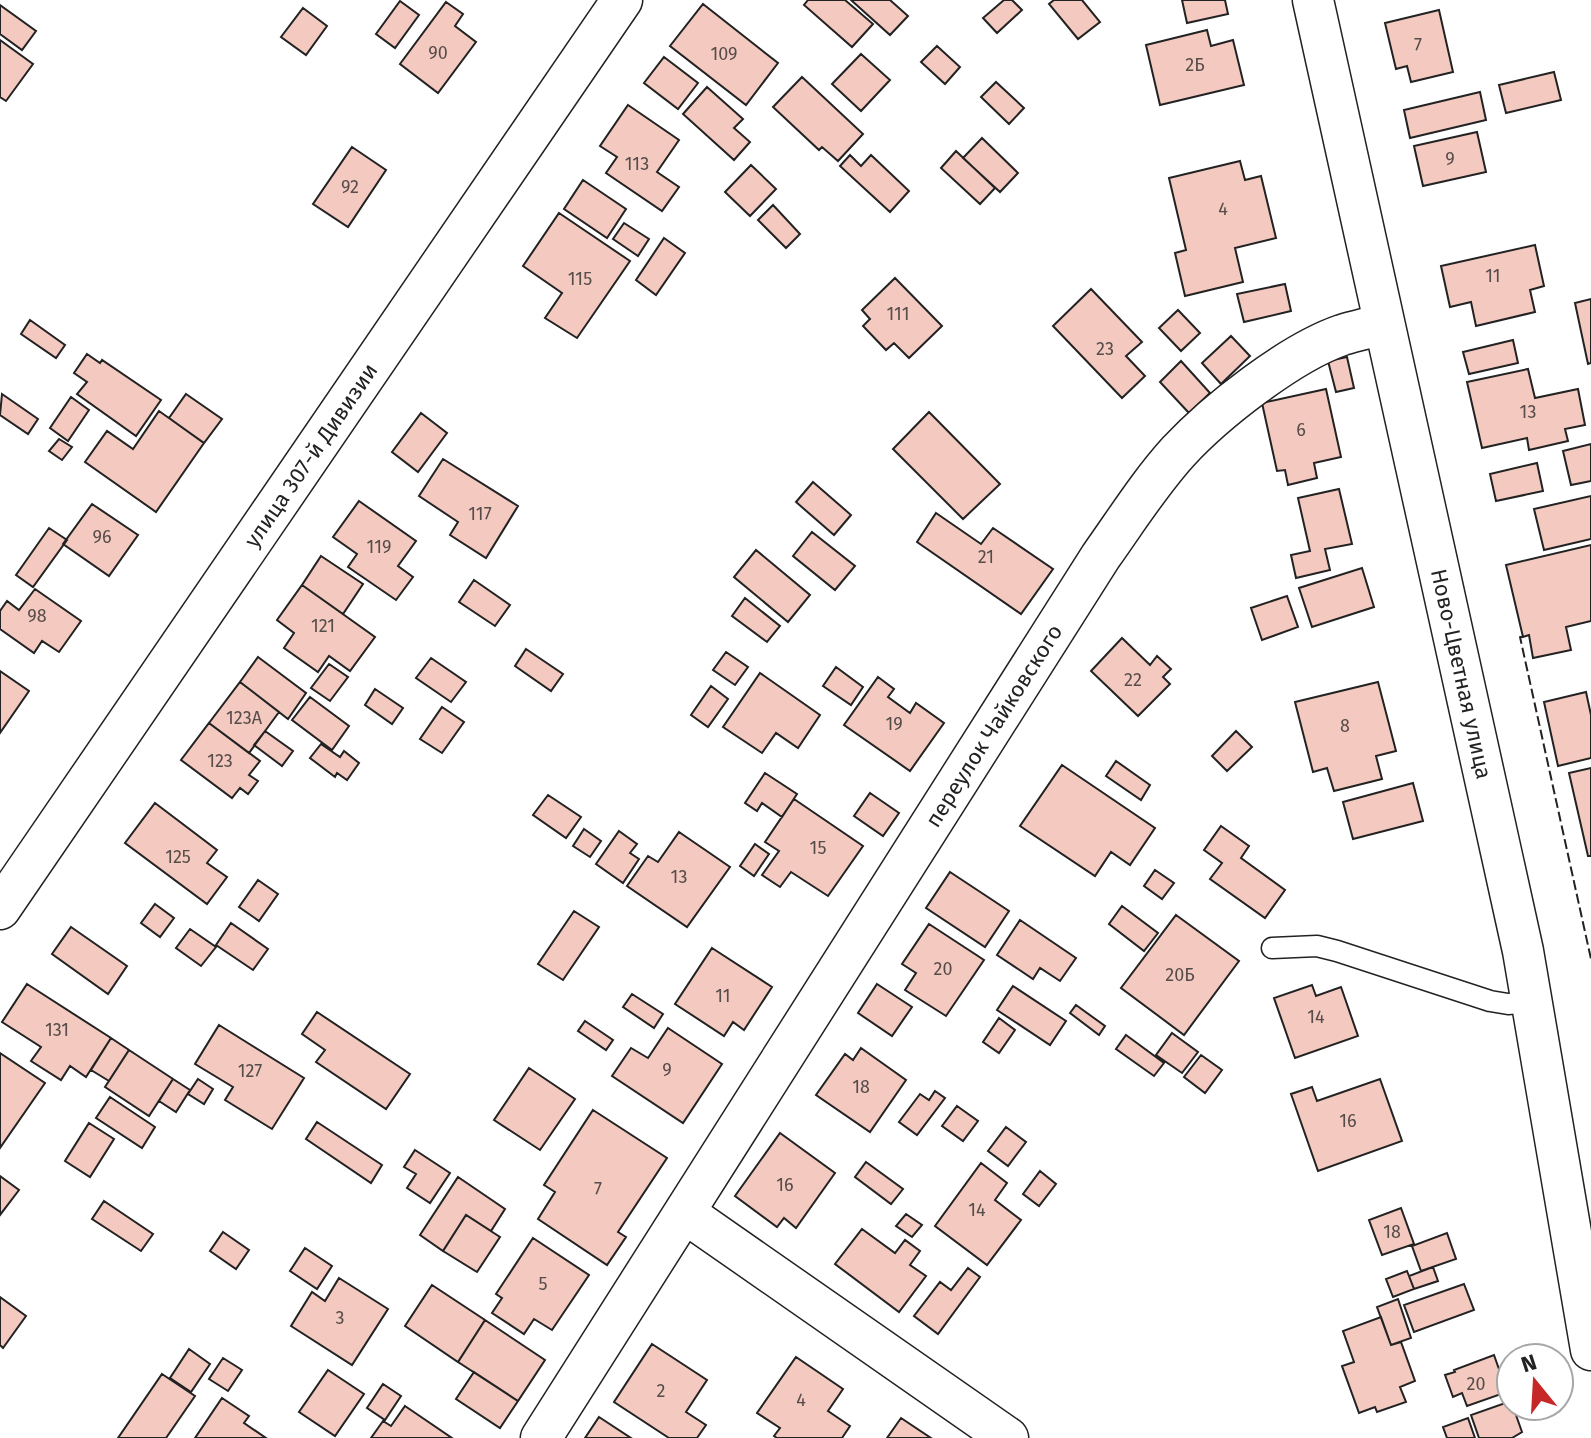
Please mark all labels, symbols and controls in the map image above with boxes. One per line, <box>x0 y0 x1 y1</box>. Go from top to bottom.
house number: 7 <box>1414 34 1422 56</box>
house number: 90 <box>428 42 448 64</box>
house number: 109 <box>710 43 738 65</box>
house number: 2Б <box>1185 54 1205 76</box>
house number: 9 <box>1445 148 1455 170</box>
house number: 113 <box>625 153 649 175</box>
house number: 92 <box>341 176 359 198</box>
house number: 4 <box>1218 198 1228 220</box>
house number: 11 <box>1485 265 1501 287</box>
house number: 115 <box>568 268 592 290</box>
house number: 111 <box>887 303 909 325</box>
house number: 23 <box>1096 338 1114 360</box>
street label: улица 307-й Дивизии <box>238 358 384 553</box>
house number: 13 <box>1520 401 1536 423</box>
house number: 6 <box>1296 419 1306 441</box>
house number: 117 <box>468 503 492 525</box>
house number: 96 <box>92 526 112 548</box>
house number: 119 <box>367 536 391 558</box>
house number: 21 <box>978 546 994 568</box>
street label: Ново-Цветная улица <box>1425 566 1498 782</box>
house number: 98 <box>27 605 47 627</box>
house number: 121 <box>311 615 335 637</box>
street label: переулок Чайковского <box>919 619 1068 832</box>
house number: 22 <box>1124 669 1142 691</box>
house number: 123А <box>226 707 263 729</box>
house number: 19 <box>885 713 903 735</box>
house number: 8 <box>1340 715 1350 737</box>
house number: 123 <box>207 750 233 772</box>
house number: 15 <box>810 837 826 859</box>
house number: 125 <box>165 846 191 868</box>
house number: 13 <box>671 866 687 888</box>
house number: 20 <box>934 958 952 980</box>
house number: 20Б <box>1165 964 1195 986</box>
house number: 11 <box>715 985 731 1007</box>
house number: 14 <box>1307 1006 1325 1028</box>
house number: 131 <box>45 1019 69 1041</box>
house number: 9 <box>662 1059 672 1081</box>
house number: 127 <box>238 1060 262 1082</box>
house number: 18 <box>852 1076 870 1098</box>
house number: 16 <box>1339 1110 1357 1132</box>
house number: 16 <box>776 1174 794 1196</box>
house number: 7 <box>594 1178 602 1200</box>
house number: 14 <box>968 1199 986 1221</box>
house number: 18 <box>1383 1221 1401 1243</box>
house number: 5 <box>538 1273 548 1295</box>
house number: 3 <box>336 1307 344 1329</box>
north arrow <box>1495 1342 1575 1422</box>
text: N <box>1518 1348 1540 1379</box>
house number: 20 <box>1467 1373 1485 1395</box>
house number: 2 <box>657 1380 666 1402</box>
house number: 4 <box>796 1389 806 1411</box>

